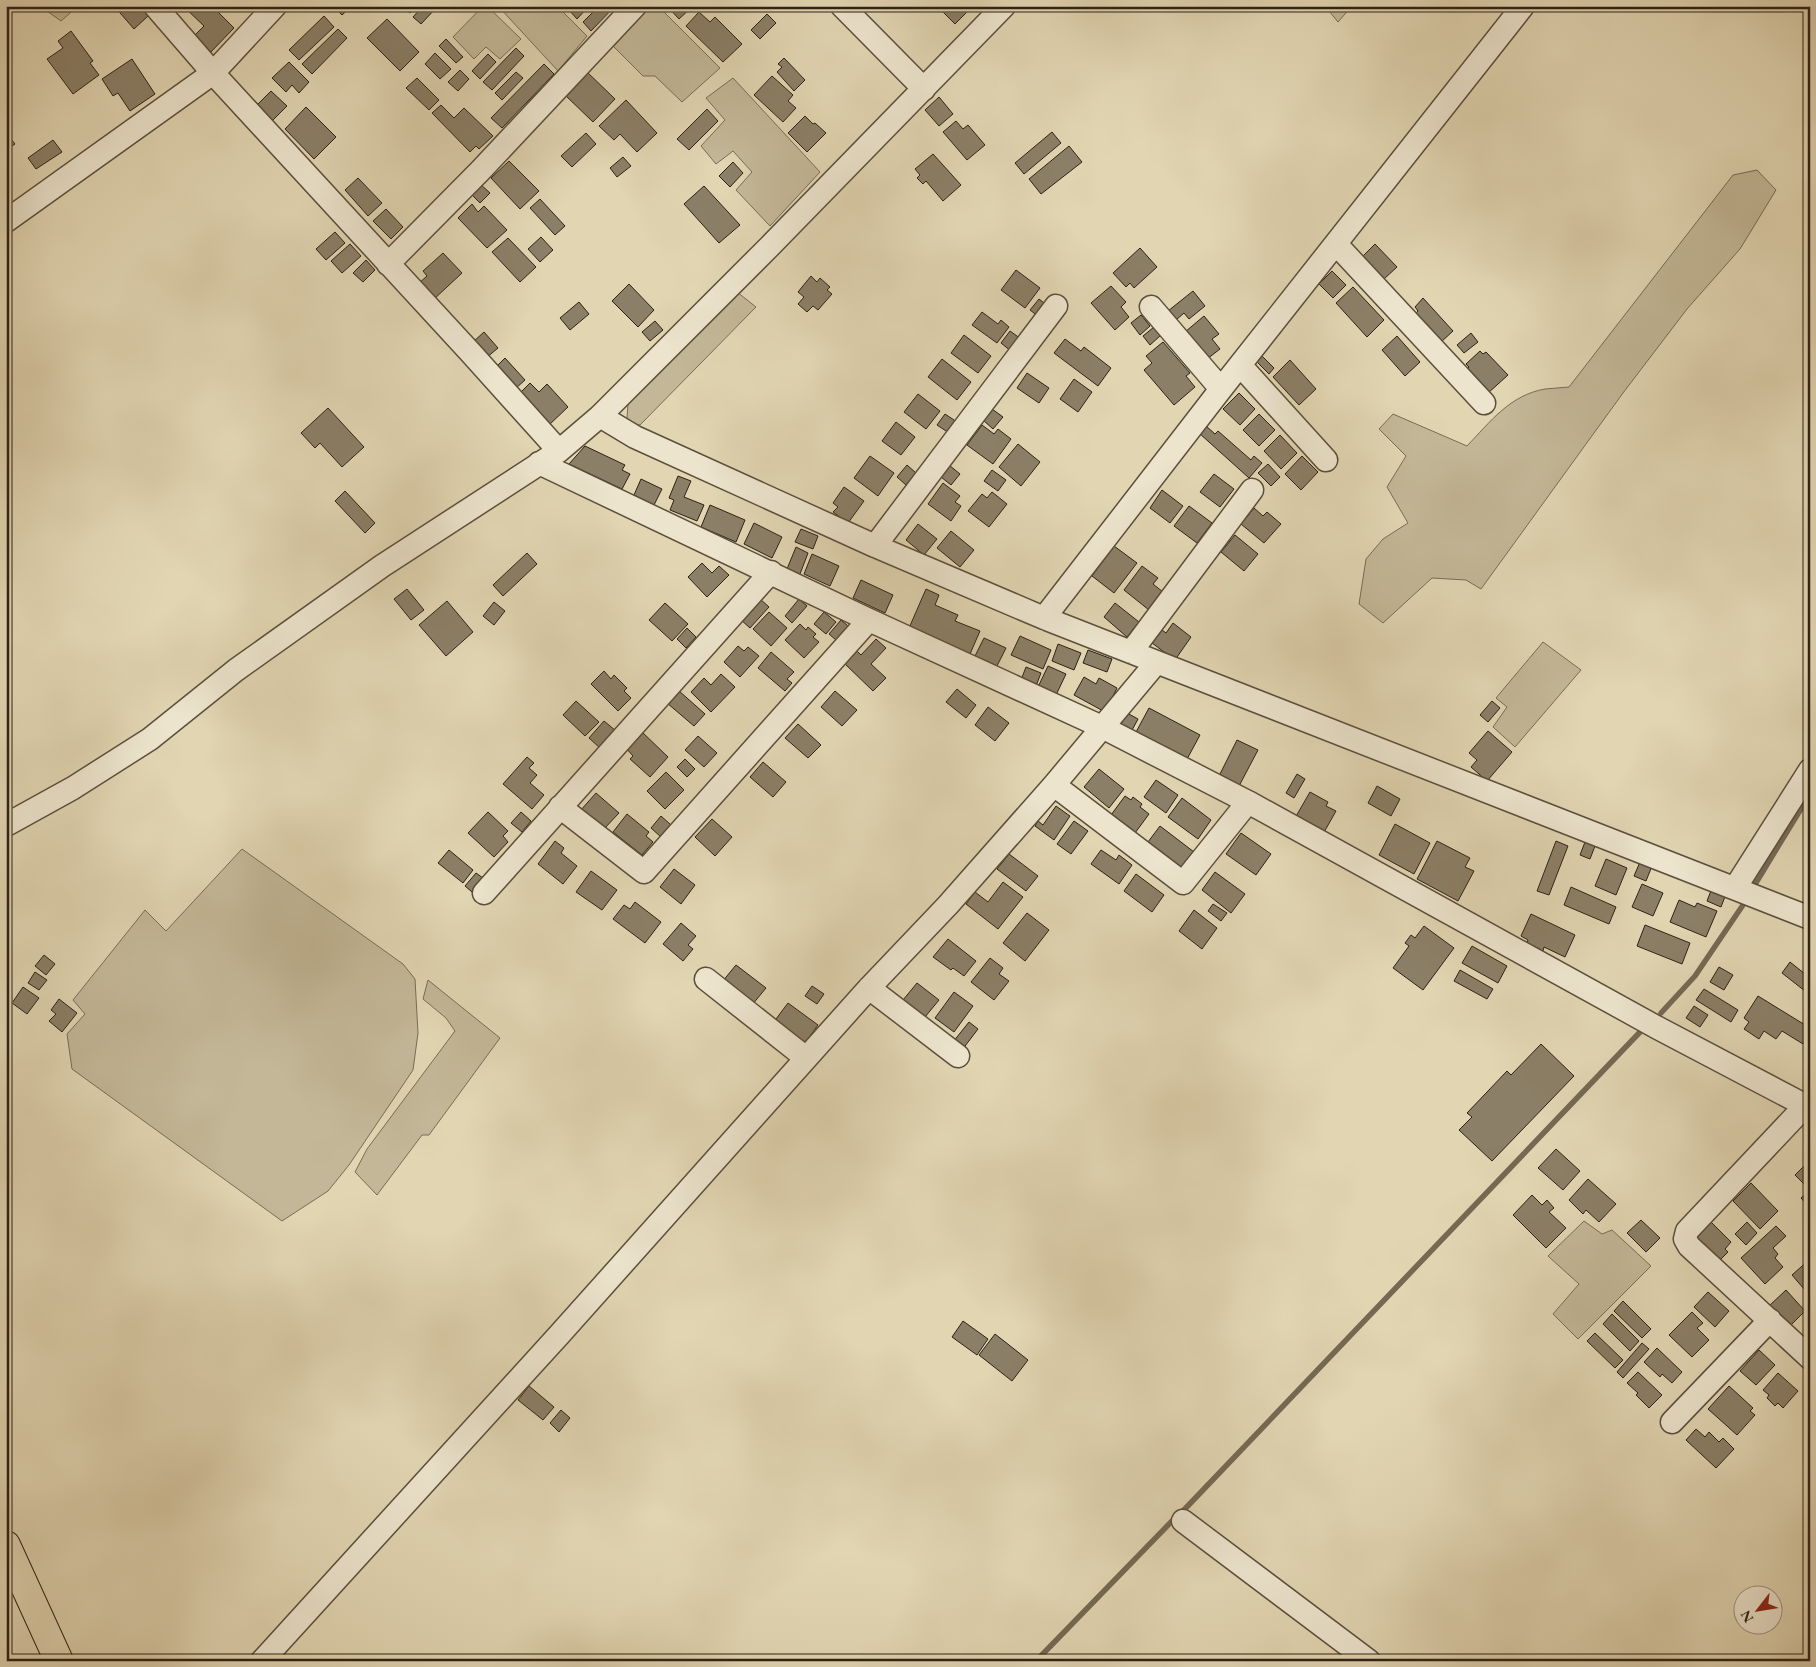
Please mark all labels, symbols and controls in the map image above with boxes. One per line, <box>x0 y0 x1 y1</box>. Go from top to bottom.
north arrow <box>1734 1584 1784 1634</box>
text: N <box>1736 1607 1757 1626</box>

